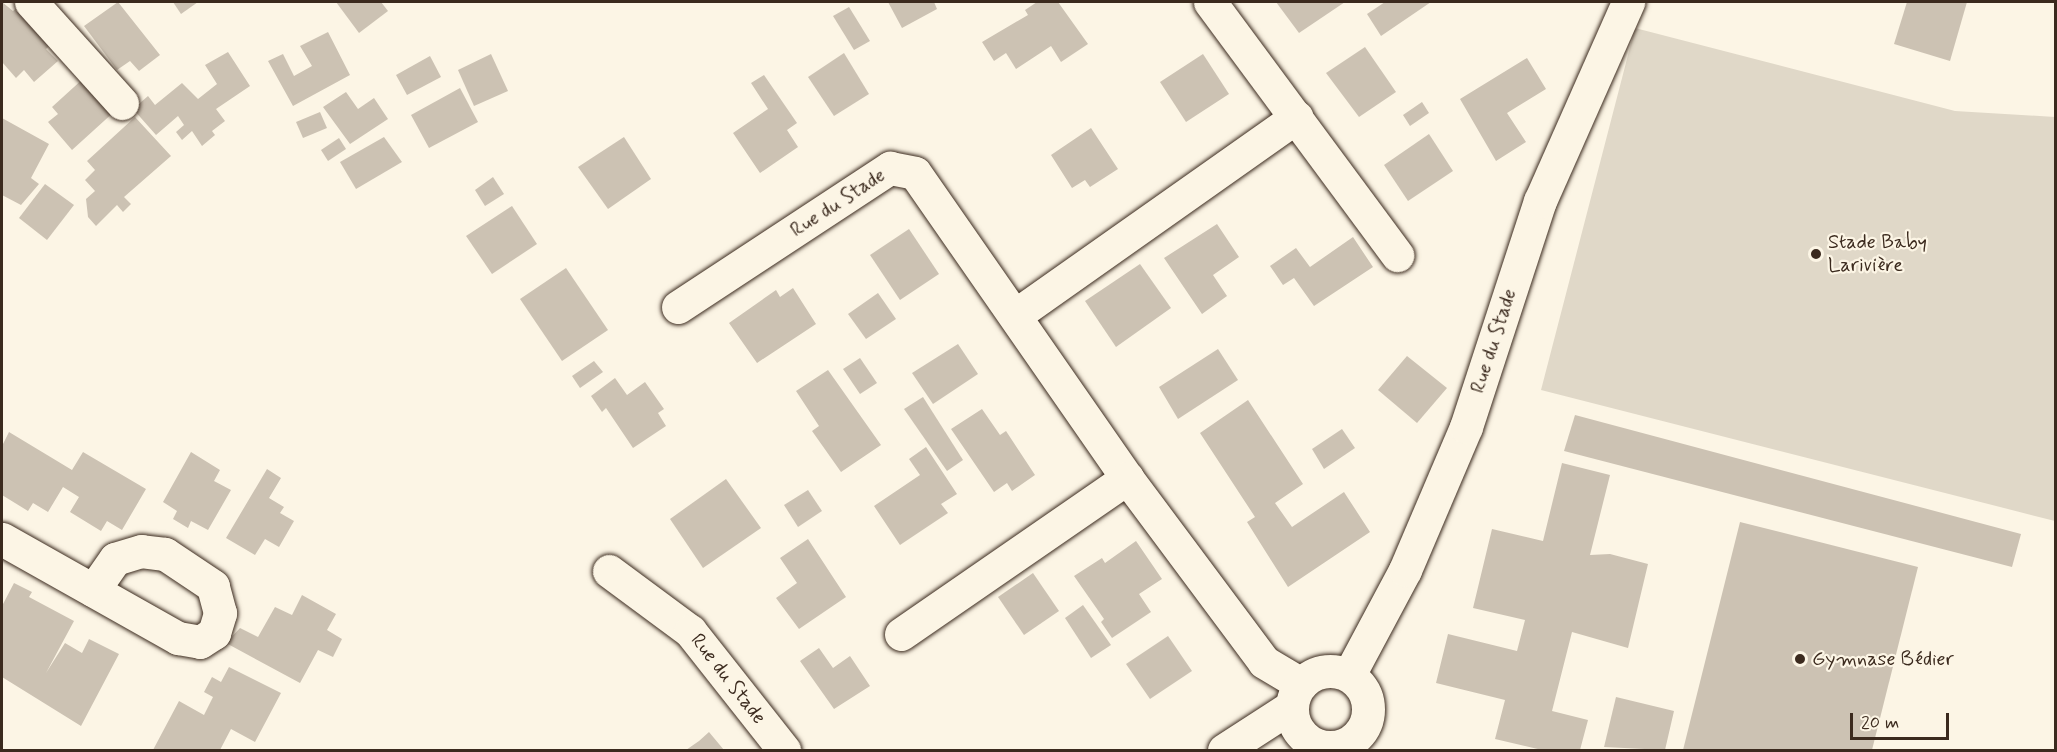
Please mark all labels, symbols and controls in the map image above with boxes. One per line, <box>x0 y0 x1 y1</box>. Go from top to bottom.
street label: Rue du Stade <box>787 164 889 242</box>
place label: Stade Baby Larivière <box>1828 231 1925 278</box>
marker: Stade Baby Larivière <box>1809 247 1823 261</box>
street label: Rue du Stade <box>1466 287 1522 395</box>
street label: Rue du Stade <box>686 630 770 728</box>
place label: Gymnase Bédier <box>1812 647 1953 671</box>
marker: Gymnase Bédier <box>1793 652 1807 666</box>
scale bar <box>1853 701 1952 739</box>
text: 20 m <box>1861 711 1899 735</box>

